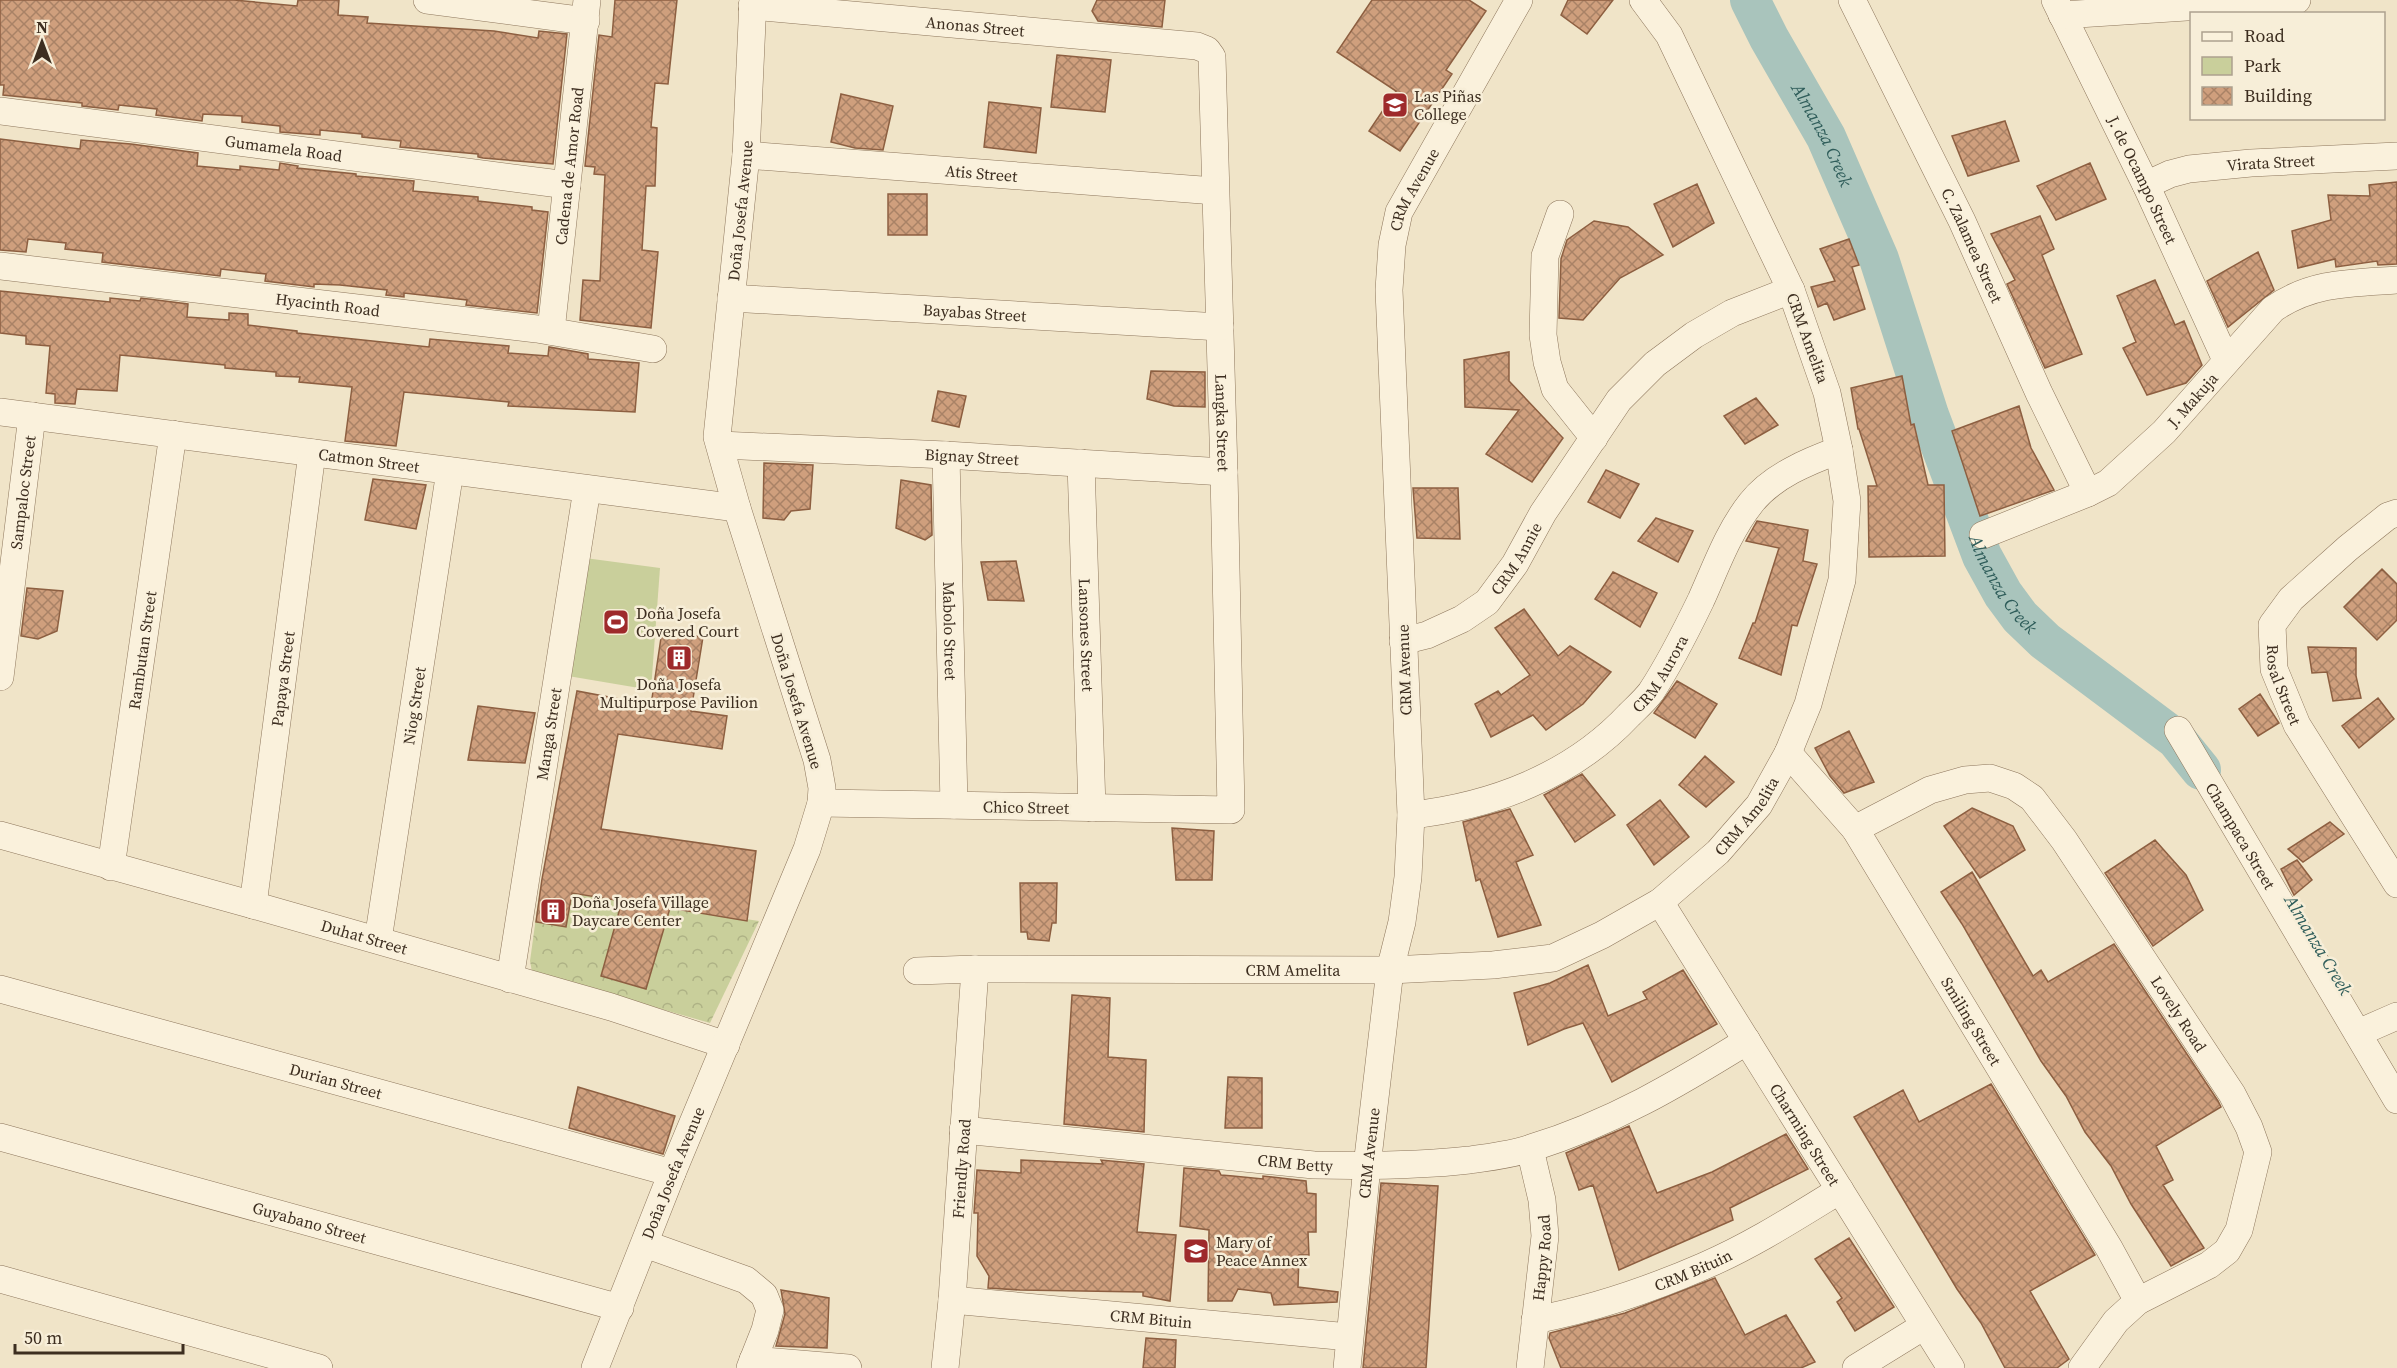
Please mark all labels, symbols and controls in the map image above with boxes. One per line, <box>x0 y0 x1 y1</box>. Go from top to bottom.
street label: Anonas Street <box>925 11 1026 42</box>
north arrow <box>12 12 72 72</box>
legend <box>2190 12 2385 120</box>
text: N <box>36 16 48 38</box>
text: Road <box>2244 23 2285 48</box>
text: Park <box>2244 53 2281 78</box>
water label: Almanza Creek <box>1785 77 1859 191</box>
text: Building <box>2244 83 2312 108</box>
place label: Las Piñas College <box>1414 85 1482 125</box>
street label: Cadena de Amor Road <box>549 86 588 246</box>
school or university icon: Las Piñas College <box>1380 90 1410 120</box>
street label: J. de Ocampo Street <box>2102 111 2183 248</box>
street label: Gumamela Road <box>224 129 344 167</box>
street label: Doña Josefa Avenue <box>722 140 758 282</box>
street label: CRM Avenue <box>1384 144 1444 233</box>
street label: Virata Street <box>2226 149 2316 176</box>
street label: Atis Street <box>944 159 1019 187</box>
street label: C. Zalamea Street <box>1936 184 2008 307</box>
street label: Hyacinth Road <box>274 287 381 322</box>
street label: CRM Amelita <box>1781 290 1835 387</box>
street label: Bayabas Street <box>922 298 1028 327</box>
street label: J. Makuja <box>2161 367 2223 433</box>
street label: Langka Street <box>1210 374 1235 473</box>
street label: Sampaloc Street <box>5 433 41 551</box>
street label: Catmon Street <box>317 443 421 478</box>
street label: Bignay Street <box>924 443 1020 470</box>
street label: CRM Annie <box>1485 518 1547 599</box>
water label: Almanza Creek <box>1963 530 2043 639</box>
street label: Lansones Street <box>1074 578 1099 693</box>
street label: Mabolo Street <box>938 581 962 681</box>
street label: Rambutan Street <box>123 589 162 711</box>
place label: Doña Josefa Covered Court <box>636 602 739 642</box>
sports icon: Doña Josefa Covered Court <box>601 607 631 637</box>
street label: CRM Avenue <box>1391 624 1417 716</box>
street label: Papaya Street <box>265 629 300 728</box>
street label: Doña Josefa Avenue <box>766 630 828 772</box>
street label: CRM Aurora <box>1627 630 1693 717</box>
building icon: Doña Josefa Multipurpose Pavilion <box>664 643 694 673</box>
street label: Rosal Street <box>2262 644 2307 729</box>
street label: Niog Street <box>397 664 431 746</box>
place label: Doña Josefa Multipurpose Pavilion <box>600 673 758 713</box>
street label: Manga Street <box>530 685 567 782</box>
street label: CRM Amelita <box>1709 772 1784 860</box>
street label: Champaca Street <box>2200 778 2281 894</box>
street label: Chico Street <box>983 795 1070 819</box>
water label: Almanza Creek <box>2278 889 2359 1000</box>
place label: Doña Josefa Village Daycare Center <box>572 891 709 931</box>
building icon: Doña Josefa Village Daycare Center <box>538 896 568 926</box>
street label: Duhat Street <box>318 914 411 960</box>
street label: CRM Amelita <box>1246 959 1341 981</box>
street label: Lovely Road <box>2146 971 2212 1056</box>
street label: Smiling Street <box>1936 973 2007 1070</box>
street label: Durian Street <box>287 1058 385 1104</box>
street label: Charming Street <box>1765 1079 1846 1191</box>
street label: Doña Josefa Avenue <box>636 1103 709 1242</box>
street label: CRM Avenue <box>1353 1106 1385 1200</box>
street label: Friendly Road <box>947 1118 976 1219</box>
street label: CRM Betty <box>1257 1148 1334 1176</box>
street label: Guyabano Street <box>250 1196 370 1249</box>
street label: Happy Road <box>1527 1214 1556 1302</box>
place label: Mary of Peace Annex <box>1216 1231 1308 1271</box>
school or university icon: Mary of Peace Annex <box>1181 1236 1211 1266</box>
street label: CRM Bituin <box>1651 1244 1736 1296</box>
street label: CRM Bituin <box>1109 1304 1194 1333</box>
scale bar <box>15 1317 183 1355</box>
text: 50 m <box>24 1325 62 1350</box>

